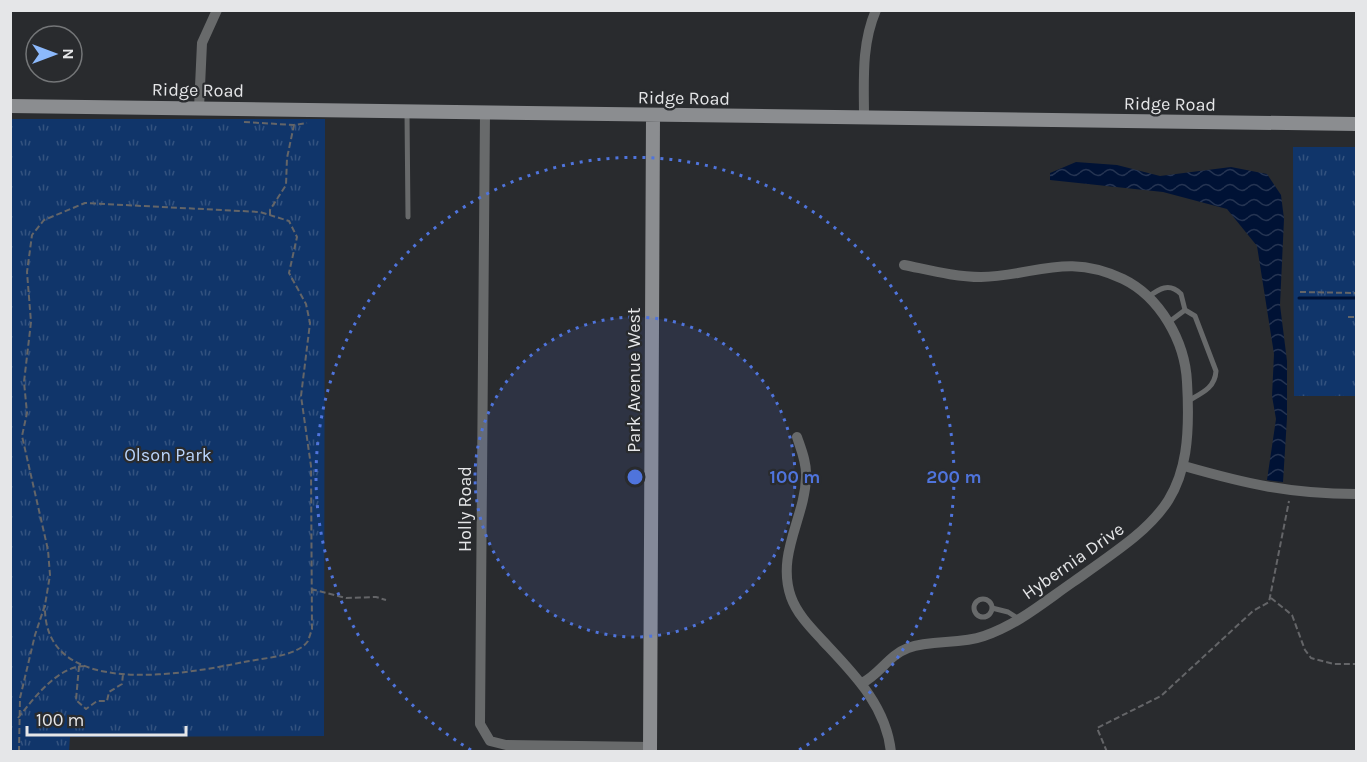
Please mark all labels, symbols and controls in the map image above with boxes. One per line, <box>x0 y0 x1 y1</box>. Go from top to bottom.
north arrow <box>24 24 84 84</box>
text: N <box>59 48 78 60</box>
street label: Ridge Road <box>152 78 244 102</box>
street label: Ridge Road <box>638 86 730 110</box>
street label: Ridge Road <box>1124 92 1216 116</box>
street label: Park Avenue West <box>623 307 645 453</box>
park label: Olson Park <box>124 444 212 466</box>
street label: Holly Road <box>454 466 476 552</box>
text: 100 m <box>770 466 820 488</box>
text: 200 m <box>926 466 982 488</box>
centre of rings <box>625 467 645 487</box>
street label: Hybernia Drive <box>1018 518 1128 604</box>
scale bar <box>27 699 186 737</box>
text: 100 m <box>36 709 84 731</box>

